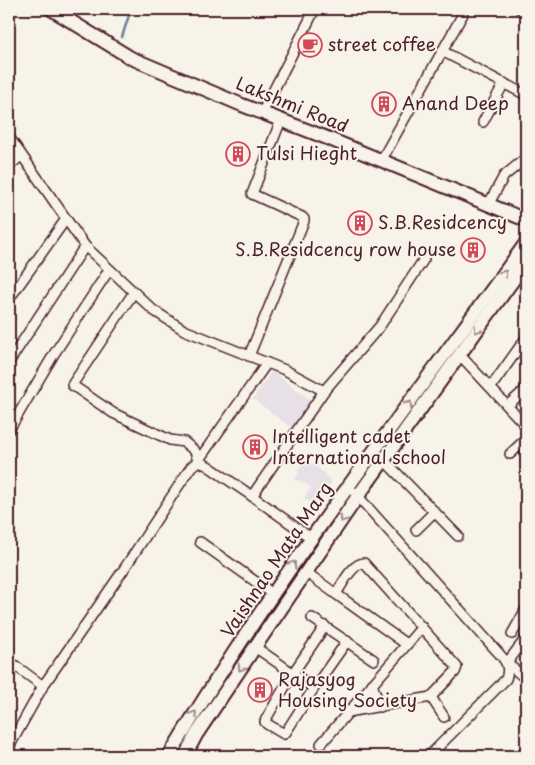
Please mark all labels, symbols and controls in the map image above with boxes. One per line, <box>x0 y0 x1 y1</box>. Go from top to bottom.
place label: street coffee <box>328 30 436 57</box>
cafe icon: street coffee <box>297 32 323 58</box>
street label: Lakshmi Road <box>232 69 353 138</box>
place label: Anand Deep <box>402 89 509 116</box>
building icon: Anand Deep <box>371 91 397 117</box>
place label: Tulsi Hieght <box>256 139 357 166</box>
building icon: Tulsi Hieght <box>225 141 251 167</box>
place label: S.B.Residcency <box>378 208 507 235</box>
building icon: S.B.Residcency <box>347 210 373 236</box>
place label: S.B.Residcency row house <box>235 235 456 262</box>
building icon: S.B.Residcency row house <box>460 237 486 263</box>
one-way arrow <box>499 270 507 279</box>
one-way arrow <box>474 324 483 333</box>
one-way arrow <box>403 401 411 410</box>
place label: Intelligent cadet International school <box>272 422 446 470</box>
building icon: Intelligent cadet International school <box>242 434 268 460</box>
street label: Vaishnao Mata Marg <box>213 476 338 642</box>
one-way arrow <box>339 514 349 523</box>
one-way arrow <box>287 561 296 570</box>
one-way arrow <box>238 662 247 672</box>
place label: Rajasyog Housing Society <box>278 665 417 713</box>
building icon: Rajasyog Housing Society <box>247 677 273 703</box>
one-way arrow <box>188 711 198 720</box>

